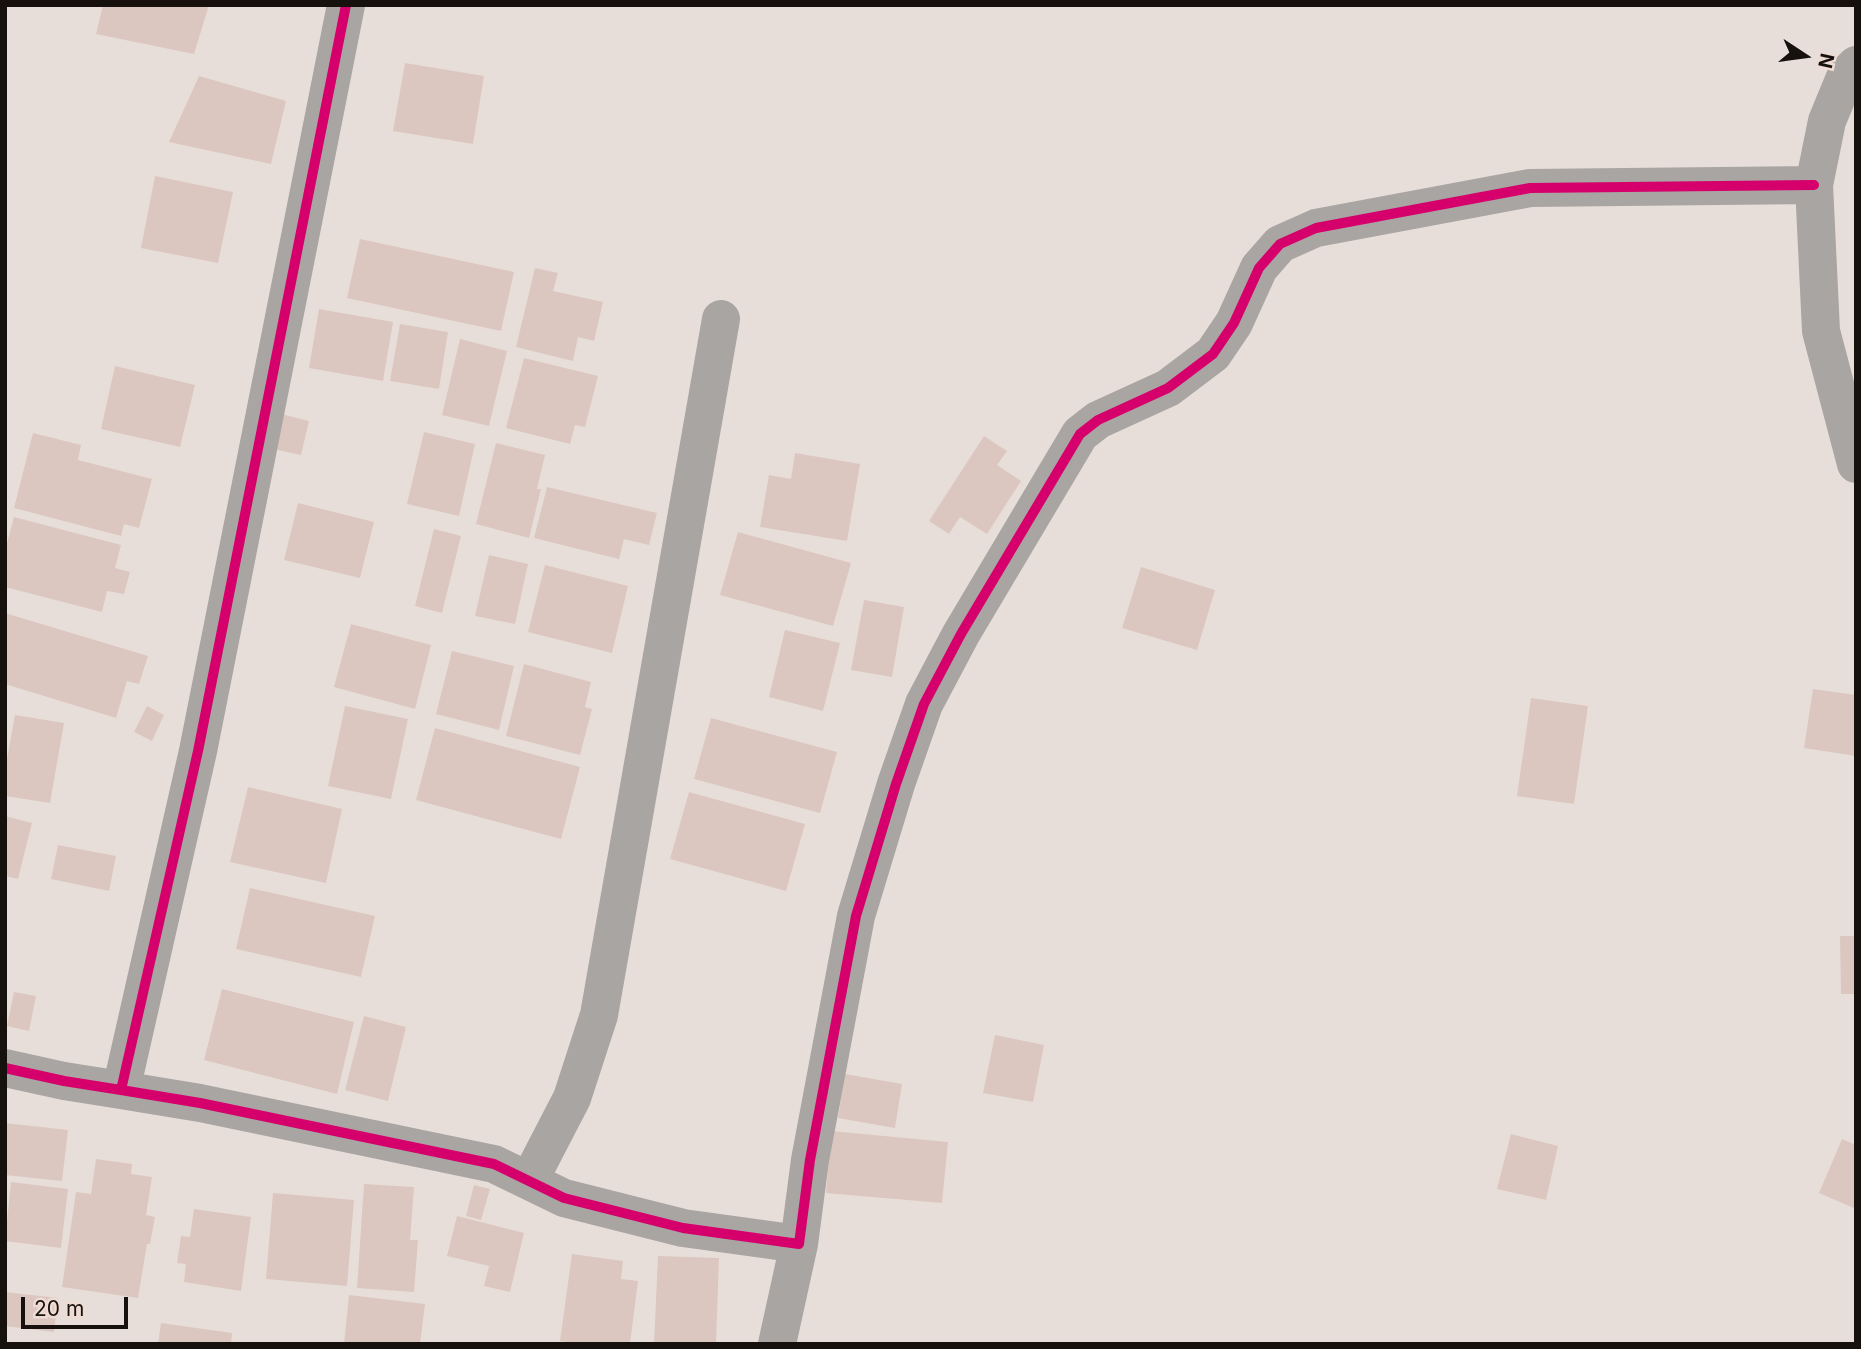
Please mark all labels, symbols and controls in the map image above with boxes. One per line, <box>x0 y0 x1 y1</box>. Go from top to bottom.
north arrow <box>1770 21 1840 91</box>
text: N <box>1813 51 1839 70</box>
scale bar <box>24 1282 131 1326</box>
text: 20 m <box>34 1296 84 1321</box>

